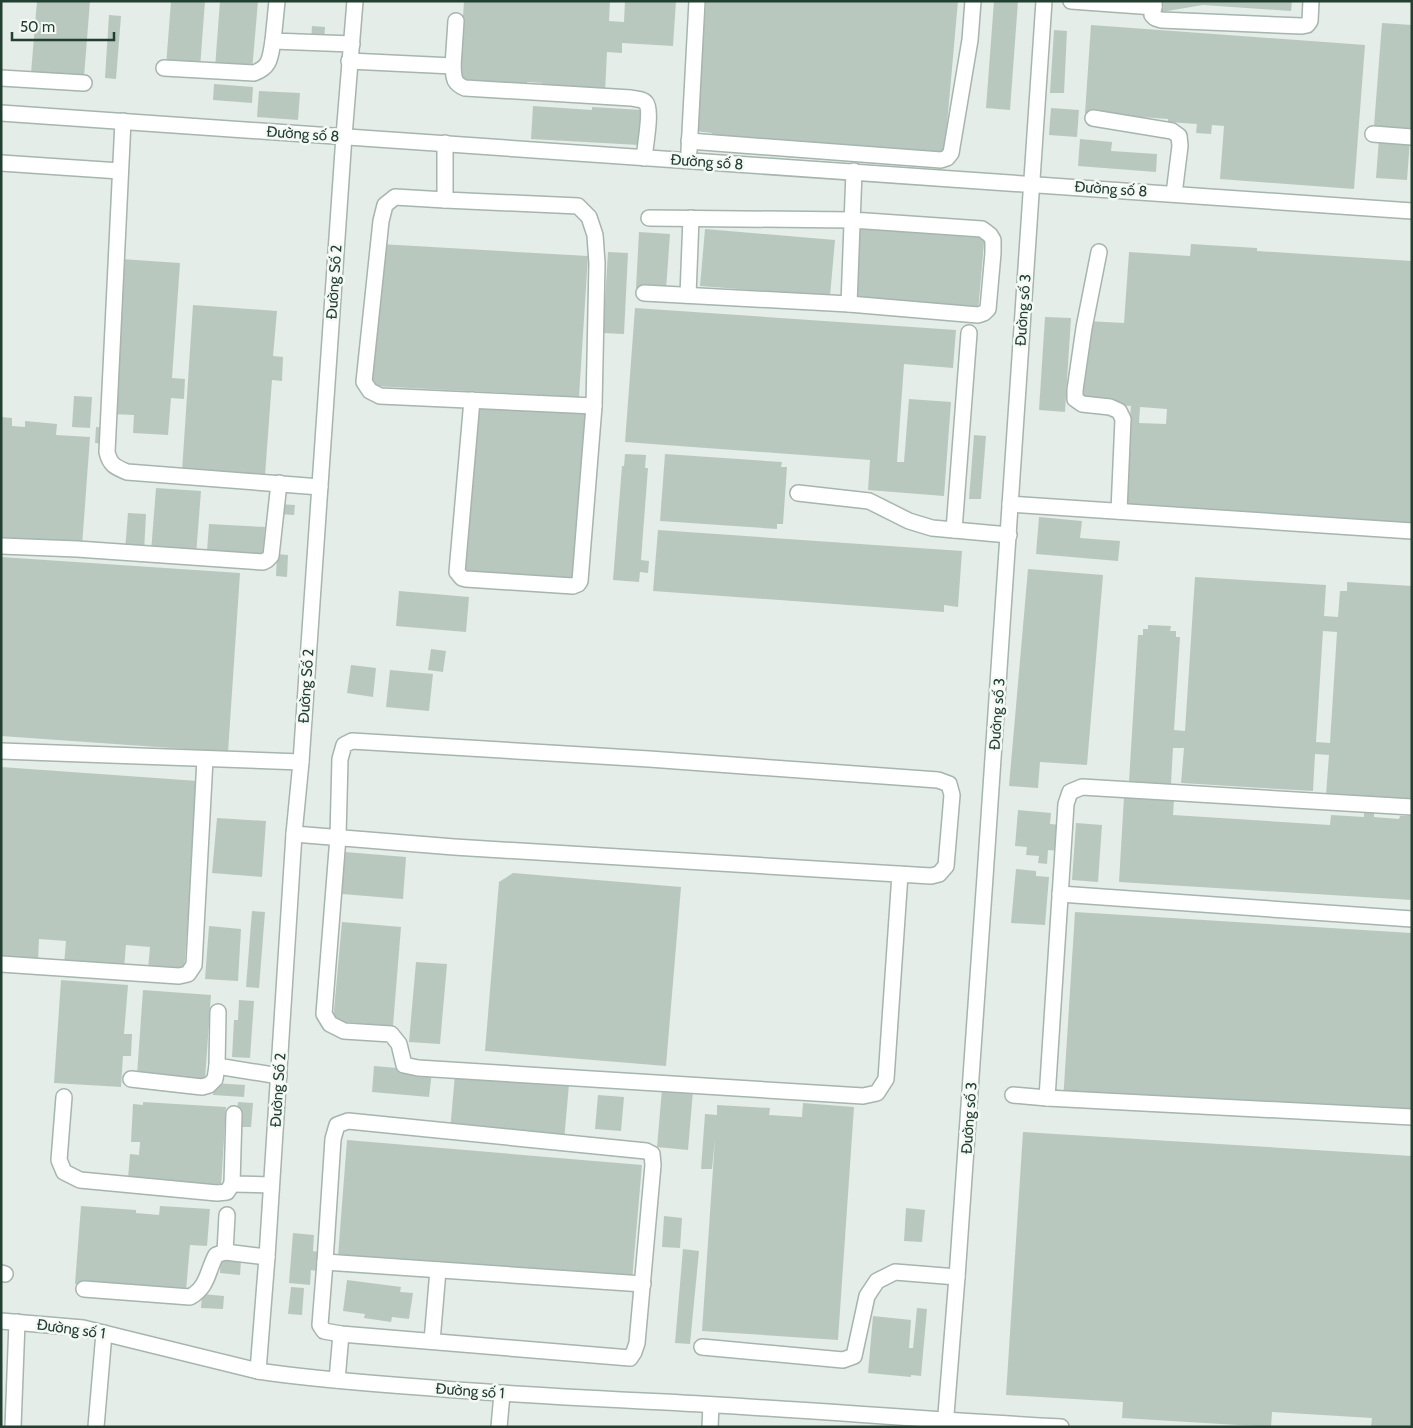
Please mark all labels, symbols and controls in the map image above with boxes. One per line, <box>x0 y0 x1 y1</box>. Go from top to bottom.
scale bar <box>12 10 115 42</box>
text: 50 m <box>20 18 55 36</box>
street label: Đường số 8 <box>266 122 340 146</box>
street label: Đường số 8 <box>670 150 744 174</box>
street label: Đường số 8 <box>1074 177 1148 201</box>
street label: Đường Số 2 <box>322 244 346 320</box>
street label: Đường số 3 <box>1012 273 1034 347</box>
street label: Đường Số 2 <box>294 648 318 724</box>
street label: Đường số 3 <box>986 677 1008 751</box>
street label: Đường Số 2 <box>266 1052 290 1128</box>
street label: Đường số 3 <box>958 1081 980 1155</box>
street label: Đường số 1 <box>36 1315 106 1343</box>
street label: Đường số 1 <box>435 1380 505 1402</box>

